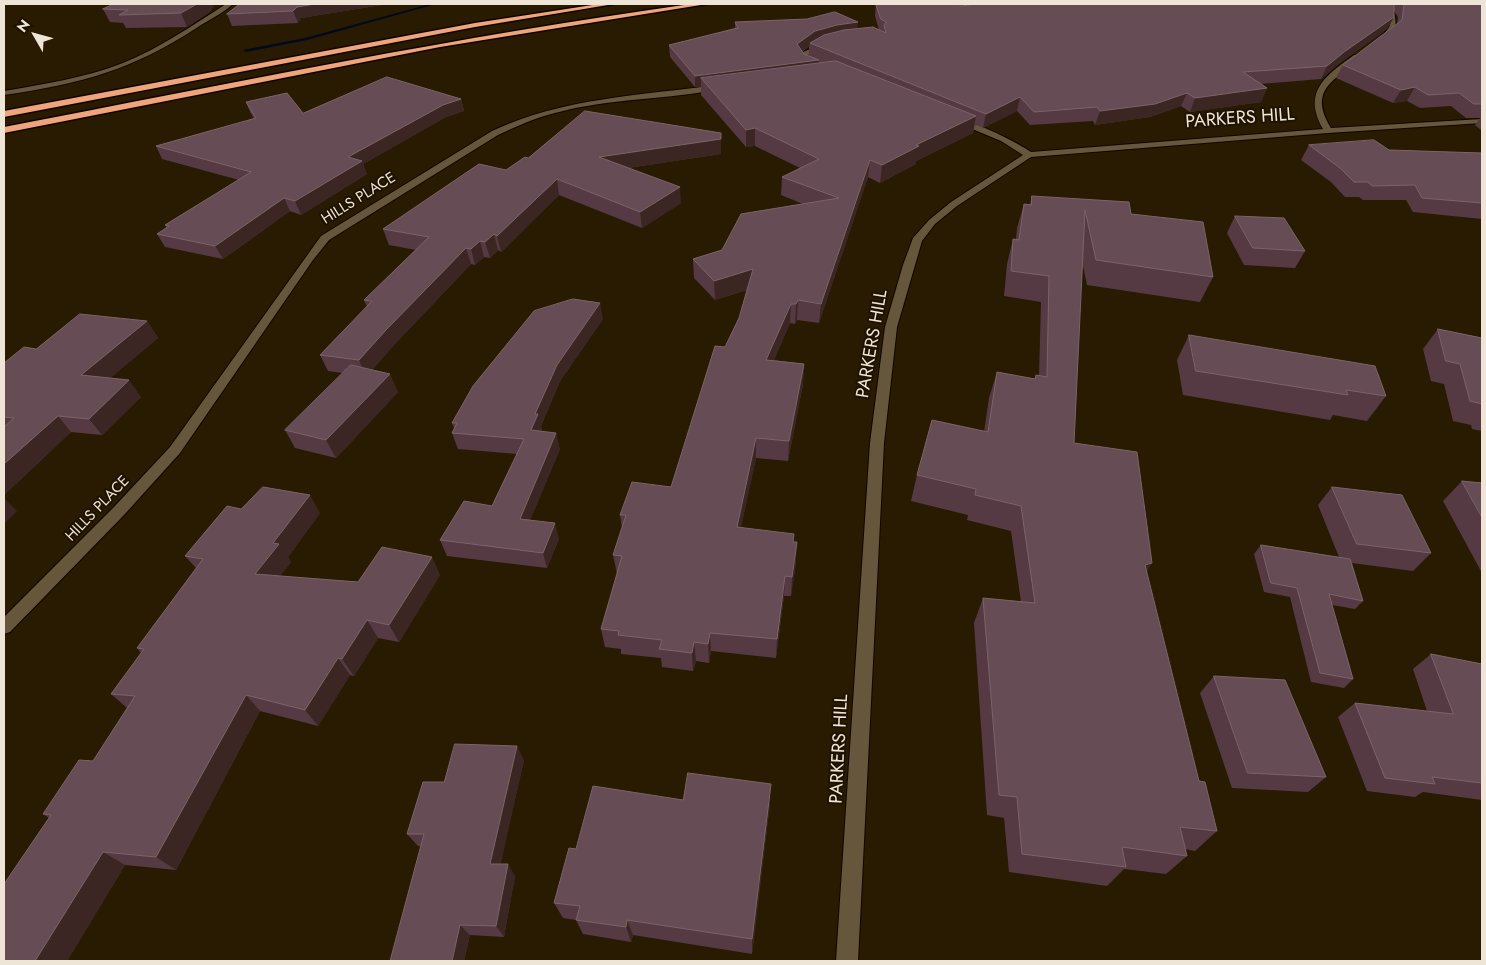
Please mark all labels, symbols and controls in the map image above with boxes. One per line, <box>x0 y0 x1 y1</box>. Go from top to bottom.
north arrow <box>10 10 60 60</box>
text: N <box>12 15 34 36</box>
street label: PARKERS HILL <box>1185 104 1295 134</box>
street label: HILLS PLACE <box>319 169 399 229</box>
street label: PARKERS HILL <box>853 288 893 400</box>
street label: HILLS PLACE <box>62 473 134 545</box>
street label: PARKERS HILL <box>826 694 854 804</box>

